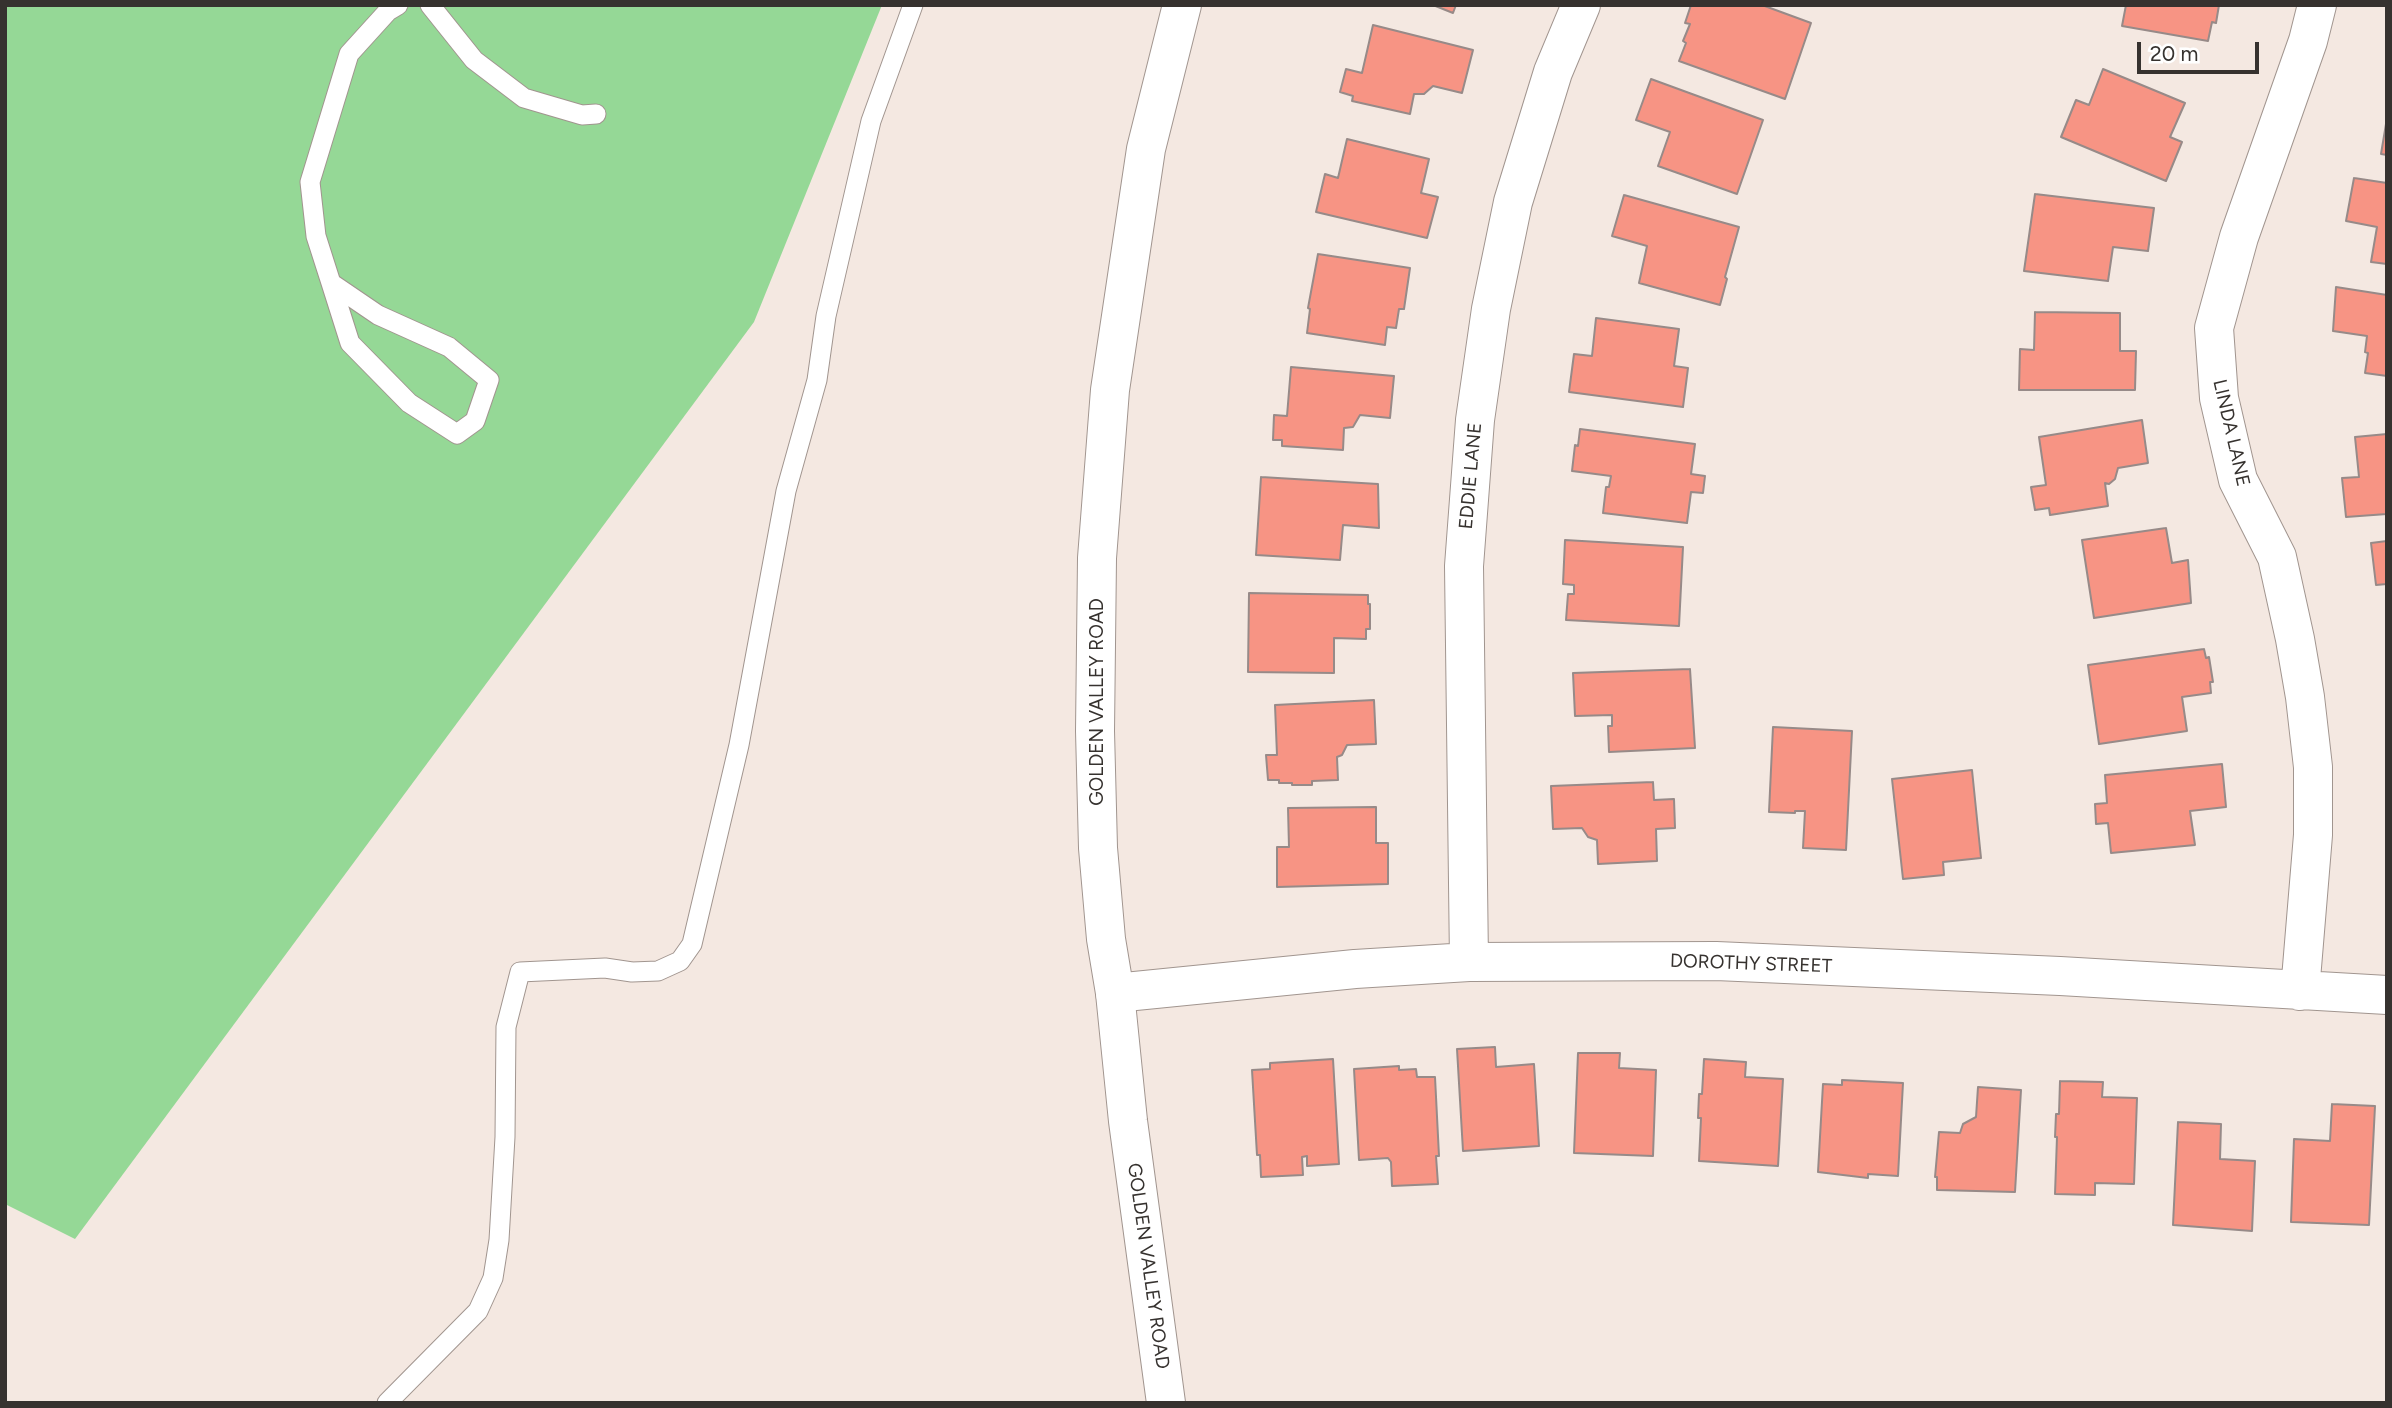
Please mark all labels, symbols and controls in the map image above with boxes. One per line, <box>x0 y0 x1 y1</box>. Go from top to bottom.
scale bar <box>2140 28 2262 72</box>
text: 20 m <box>2150 41 2198 66</box>
street label: LINDA LANE <box>2208 377 2254 489</box>
street label: EDDIE LANE <box>1455 422 1487 530</box>
street label: GOLDEN VALLEY ROAD <box>1086 598 1108 806</box>
street label: DOROTHY STREET <box>1670 950 1832 978</box>
street label: GOLDEN VALLEY ROAD <box>1122 1162 1174 1370</box>

